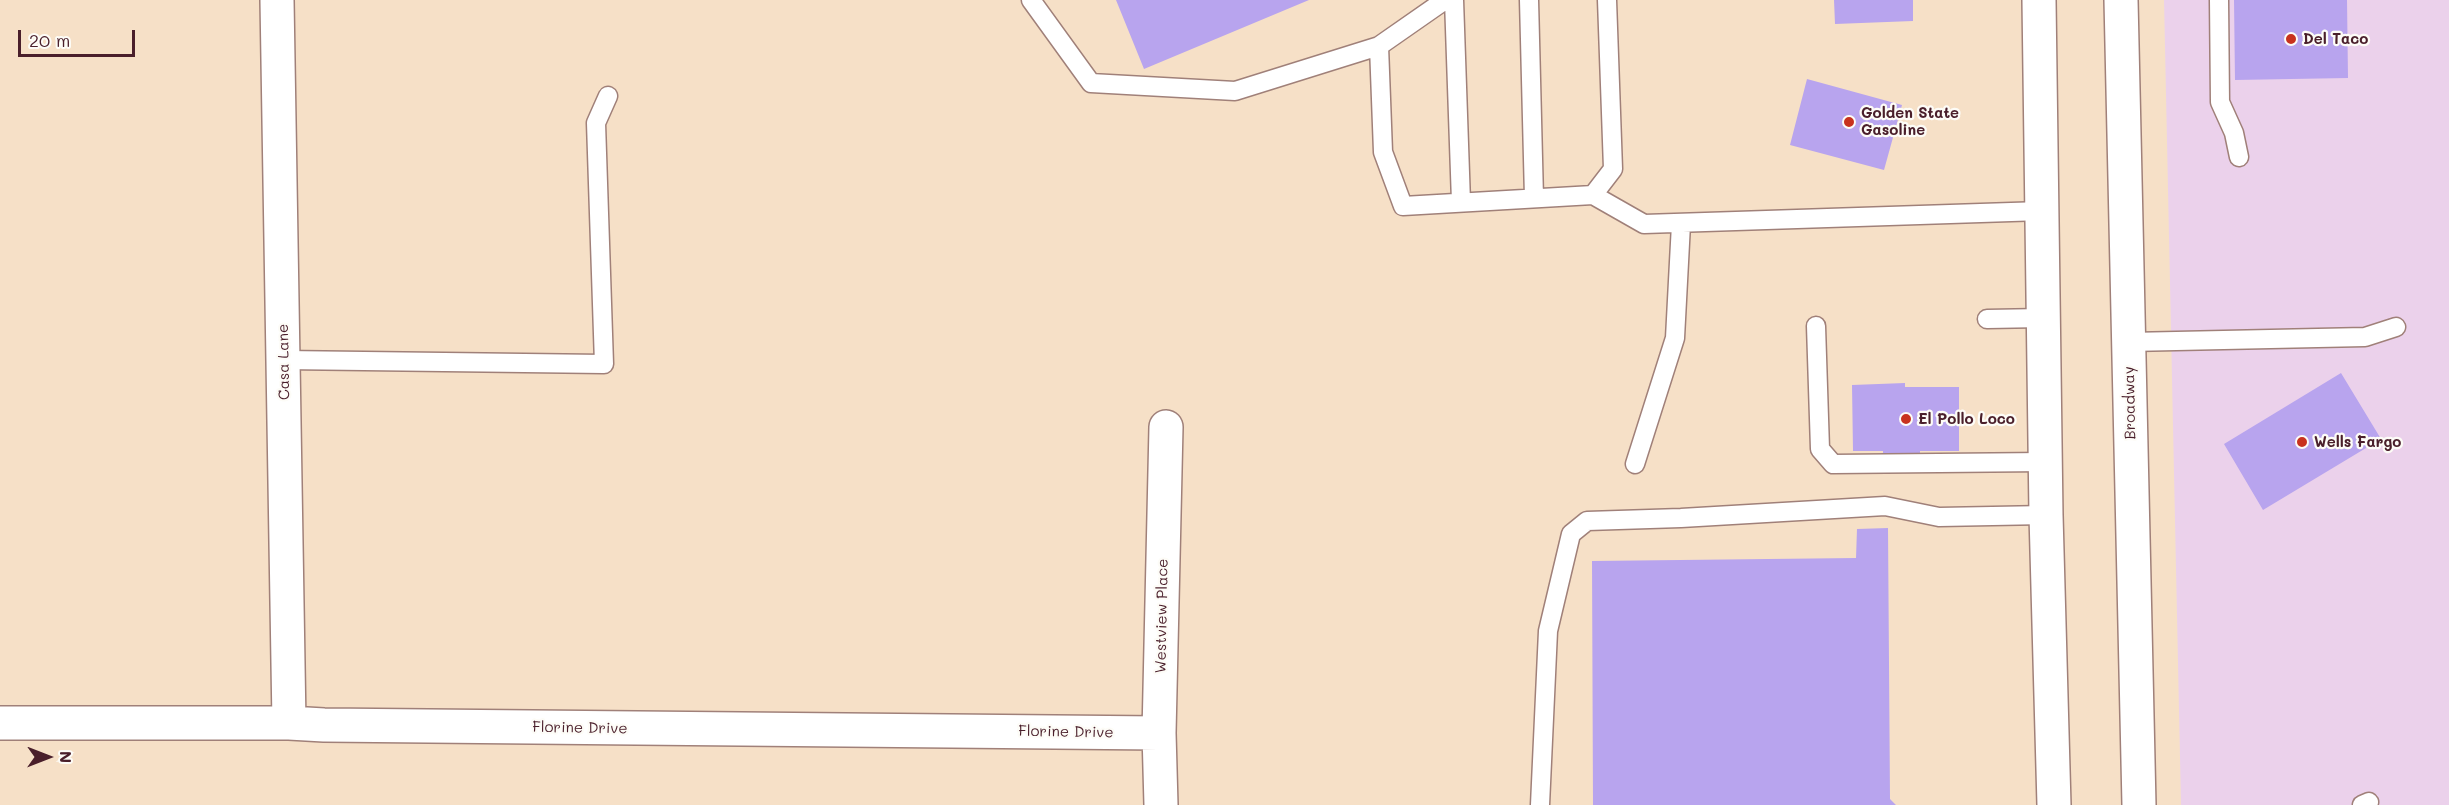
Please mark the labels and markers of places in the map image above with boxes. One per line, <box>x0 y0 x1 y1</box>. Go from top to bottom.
place label: Del Taco <box>2303 30 2368 48</box>
marker: Del Taco <box>2284 32 2298 46</box>
place label: Golden State Gasoline <box>1861 104 1959 139</box>
marker: Golden State Gasoline <box>1842 115 1856 129</box>
place label: El Pollo Loco <box>1918 410 2015 428</box>
marker: El Pollo Loco <box>1899 412 1913 426</box>
place label: Wells Fargo <box>2314 433 2401 451</box>
marker: Wells Fargo <box>2295 435 2309 449</box>

